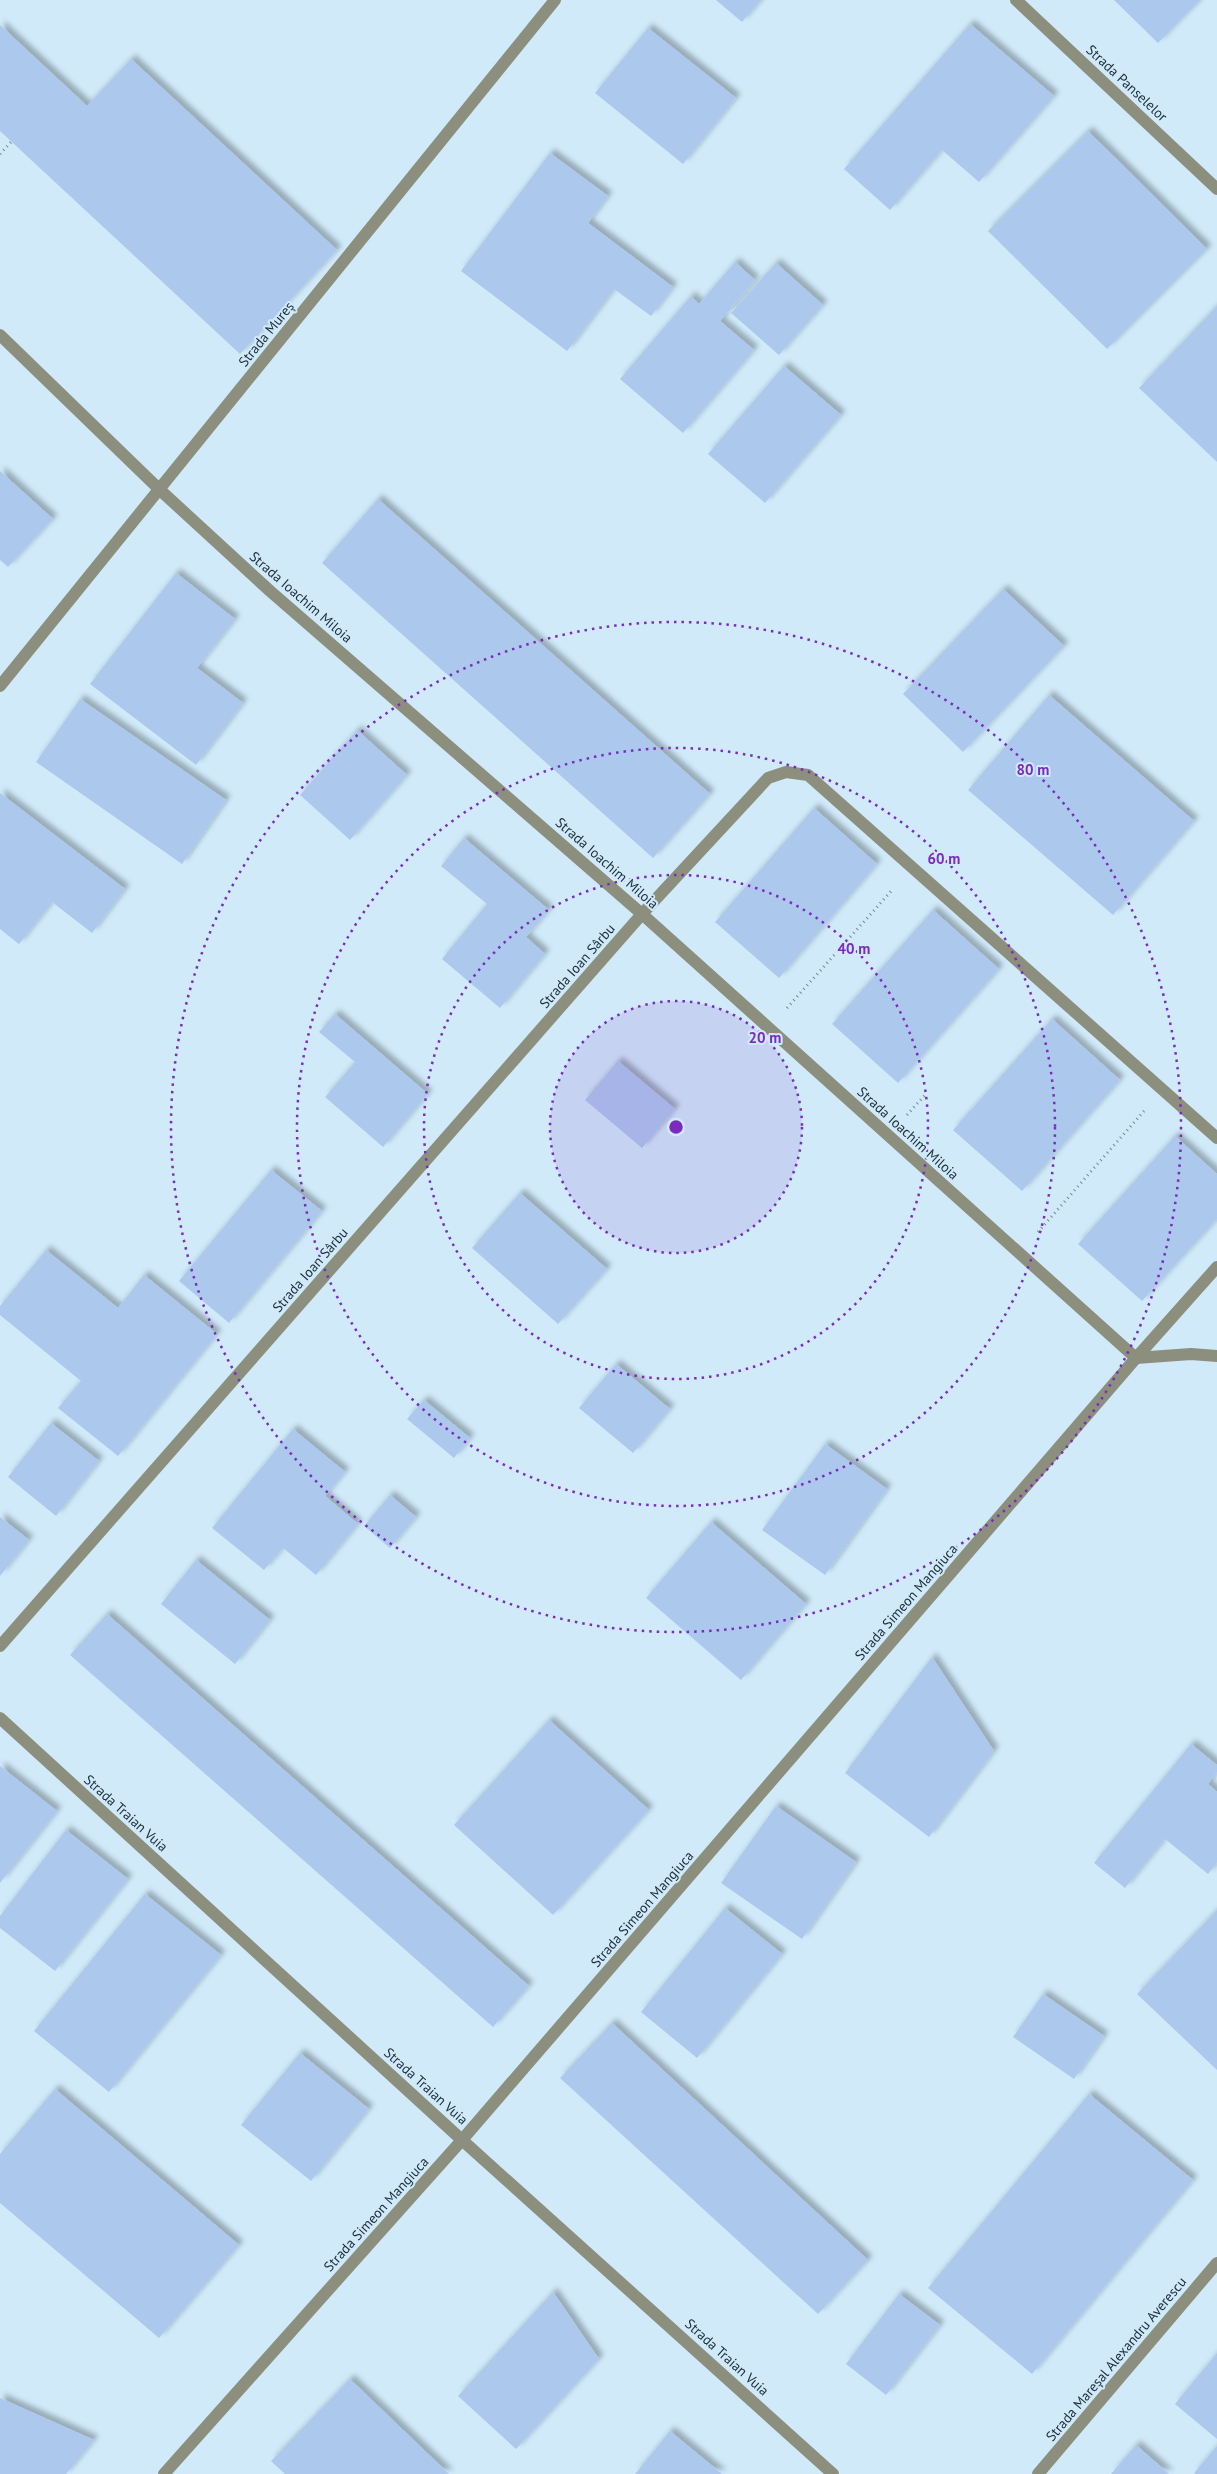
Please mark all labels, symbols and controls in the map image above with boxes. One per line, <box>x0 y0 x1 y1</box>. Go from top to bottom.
street label: Strada Panselelor <box>1083 41 1172 125</box>
street label: Strada Mureș <box>234 298 298 370</box>
street label: Strada Ioachim Miloia <box>246 547 356 647</box>
text: 80 m <box>1017 760 1049 779</box>
street label: Strada Ioachim Miloia <box>552 813 662 913</box>
text: 60 m <box>928 849 960 868</box>
street label: Strada Ioan Sârbu <box>535 920 619 1012</box>
text: 40 m <box>838 939 870 958</box>
text: 20 m <box>749 1028 781 1047</box>
street label: Strada Ioachim Miloia <box>853 1083 963 1183</box>
centre of rings <box>667 1118 685 1136</box>
street label: Strada Ioan Sârbu <box>268 1224 352 1316</box>
street label: Strada Simeon Mangiuca <box>851 1540 961 1664</box>
street label: Strada Traian Vuia <box>80 1771 172 1855</box>
street label: Strada Simeon Mangiuca <box>587 1847 697 1971</box>
street label: Strada Traian Vuia <box>380 2044 472 2128</box>
street label: Strada Simeon Mangiuca <box>320 2153 432 2275</box>
street label: Strada Mareșal Alexandru Averescu <box>1042 2273 1190 2445</box>
street label: Strada Traian Vuia <box>681 2315 773 2399</box>

